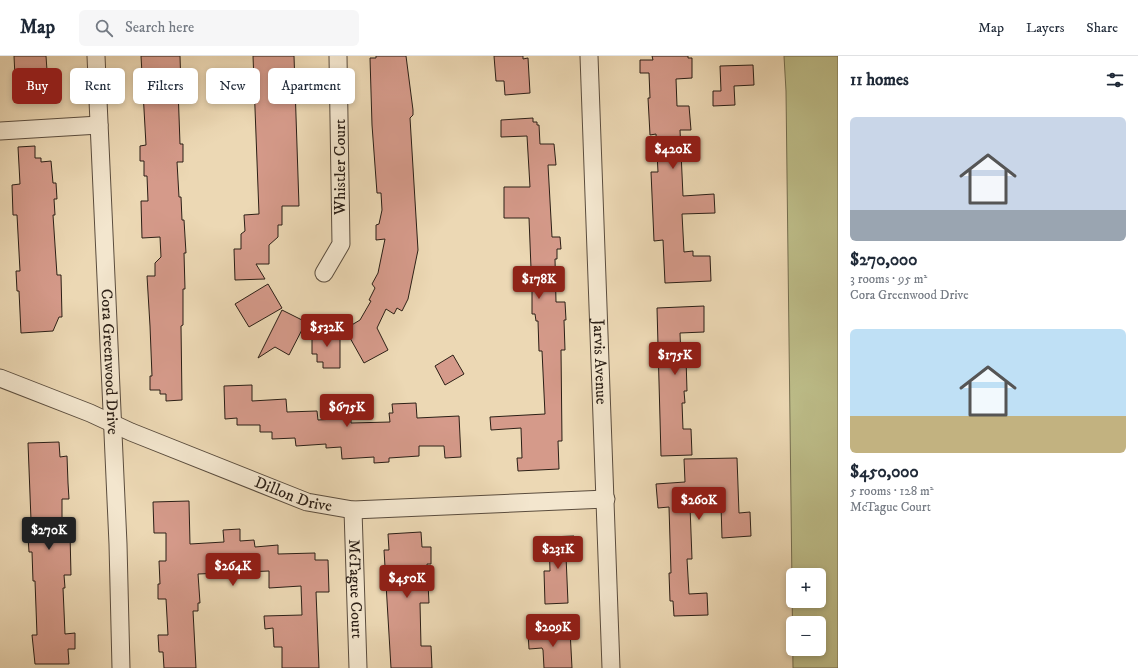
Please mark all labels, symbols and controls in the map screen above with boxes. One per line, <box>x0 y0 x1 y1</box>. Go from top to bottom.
search box <box>79 10 359 46</box>
text: Map <box>20 16 55 39</box>
icon: search <box>93 17 115 39</box>
text: Search here <box>125 18 194 37</box>
text: Map <box>978 19 1004 37</box>
text: Layers <box>1026 19 1064 37</box>
text: Share <box>1086 19 1118 37</box>
chip: Buy <box>12 68 62 104</box>
chip: Rent <box>70 68 125 104</box>
chip: Filters <box>133 68 198 104</box>
chip: New <box>206 68 260 104</box>
chip: Apartment <box>268 68 355 104</box>
text: 11 homes <box>850 69 909 91</box>
icon: filters <box>1104 69 1126 91</box>
street label: Whistler Court <box>330 119 350 216</box>
pin: $420K <box>645 136 701 170</box>
text: $420K <box>654 141 692 157</box>
icon: home <box>952 143 1024 215</box>
text: $270,000 <box>850 249 917 271</box>
pin: $178K <box>511 266 567 300</box>
text: $178K <box>522 271 556 287</box>
text: 3 rooms · 95 m² <box>850 271 927 287</box>
text: Cora Greenwood Drive <box>850 287 969 303</box>
street label: Cora Greenwood Drive <box>97 288 123 435</box>
pin: $532K <box>299 314 355 348</box>
street label: Jarvis Avenue <box>588 317 612 405</box>
text: $532K <box>310 319 344 335</box>
pin: $175K <box>647 342 703 376</box>
text: $175K <box>658 347 692 363</box>
icon: home <box>952 355 1024 427</box>
pin: $675K <box>319 394 375 428</box>
text: $675K <box>329 399 365 415</box>
text: $450,000 <box>850 461 919 483</box>
street label: Dillon Drive <box>252 472 334 516</box>
text: 5 rooms · 128 m² <box>850 483 934 499</box>
pin: $260K <box>671 487 727 521</box>
text: $260K <box>681 492 717 508</box>
text: McTague Court <box>850 499 931 515</box>
pin: $270K <box>21 517 77 551</box>
text: $270K <box>31 522 67 538</box>
pin: $231K <box>530 536 586 570</box>
street label: McTague Court <box>344 539 367 639</box>
text: $231K <box>542 541 574 557</box>
pin: $264K <box>205 553 261 587</box>
text: $264K <box>215 558 251 574</box>
pin: $450K <box>379 565 435 599</box>
map controls <box>786 568 826 656</box>
button: + <box>786 568 826 608</box>
text: $450K <box>388 570 426 586</box>
pin: $209K <box>525 614 581 648</box>
button: − <box>786 616 826 656</box>
text: $209K <box>535 619 571 635</box>

